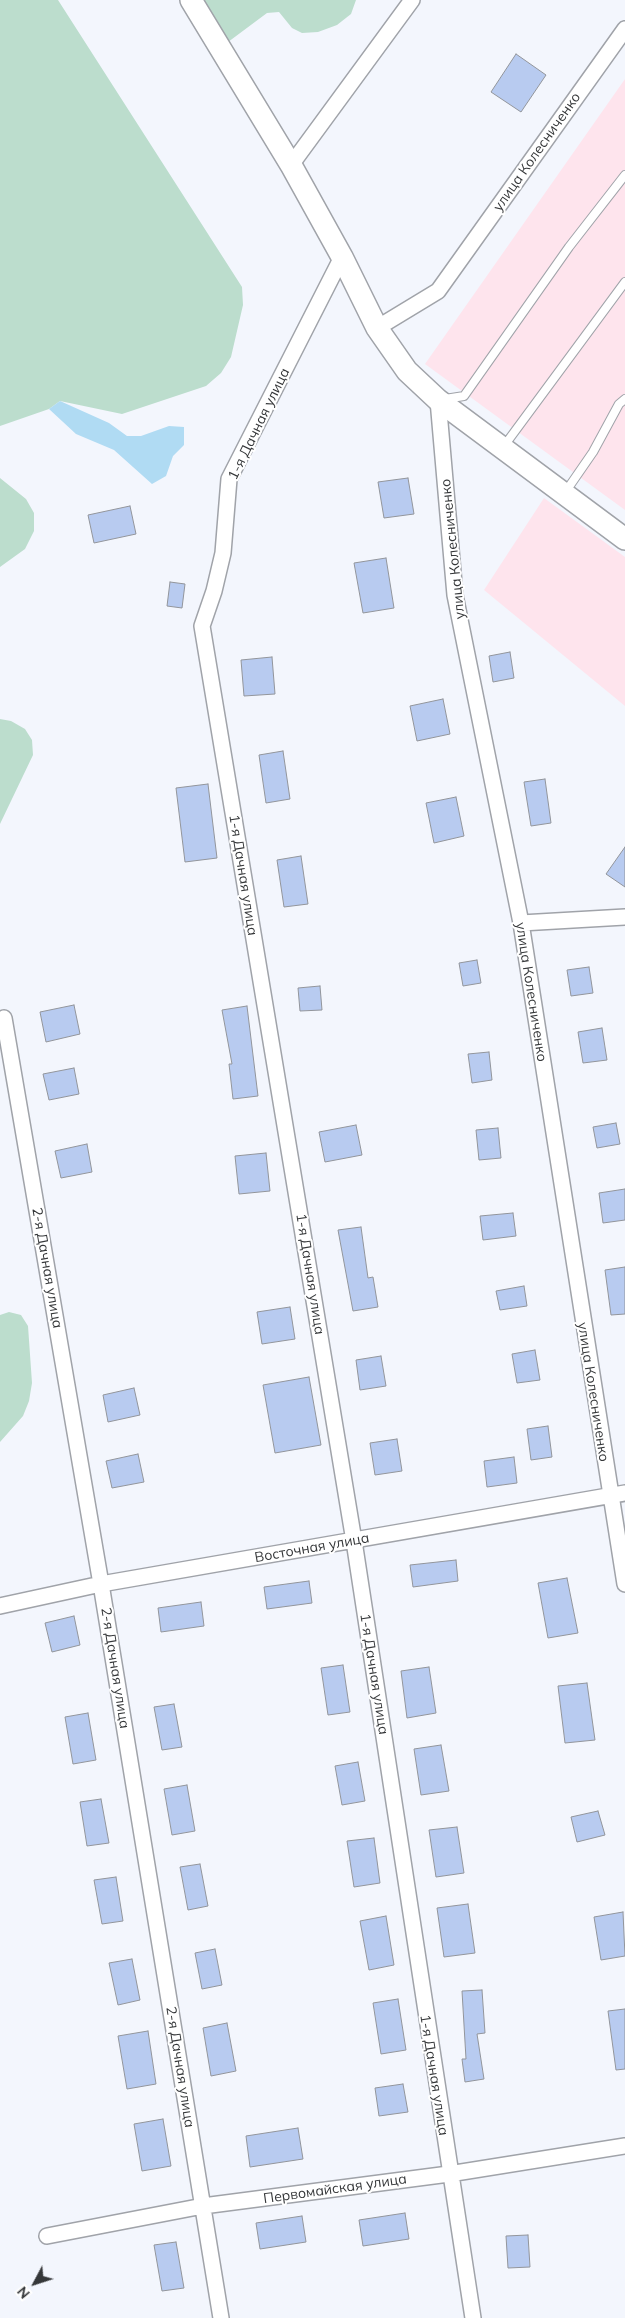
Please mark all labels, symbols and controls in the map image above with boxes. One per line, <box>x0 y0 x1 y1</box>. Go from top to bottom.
street label: улица Колесниченко <box>490 89 584 215</box>
street label: 1-я Дачная улица <box>225 365 293 483</box>
street label: улица Колесниченко <box>437 478 469 620</box>
street label: 1-я Дачная улица <box>225 813 261 937</box>
street label: улица Колесниченко <box>512 921 550 1063</box>
street label: 2-я Дачная улица <box>28 1206 66 1330</box>
street label: 1-я Дачная улица <box>292 1212 328 1336</box>
street label: улица Колесниченко <box>574 1321 612 1463</box>
street label: Восточная улица <box>253 1530 371 1566</box>
street label: 2-я Дачная улица <box>97 1606 133 1730</box>
street label: 1-я Дачная улица <box>356 1612 392 1736</box>
street label: 2-я Дачная улица <box>162 2005 198 2129</box>
street label: 1-я Дачная улица <box>416 2013 452 2137</box>
street label: Первомайская улица <box>262 2171 408 2207</box>
north arrow <box>10 2258 60 2308</box>
text: N <box>13 2283 34 2302</box>

